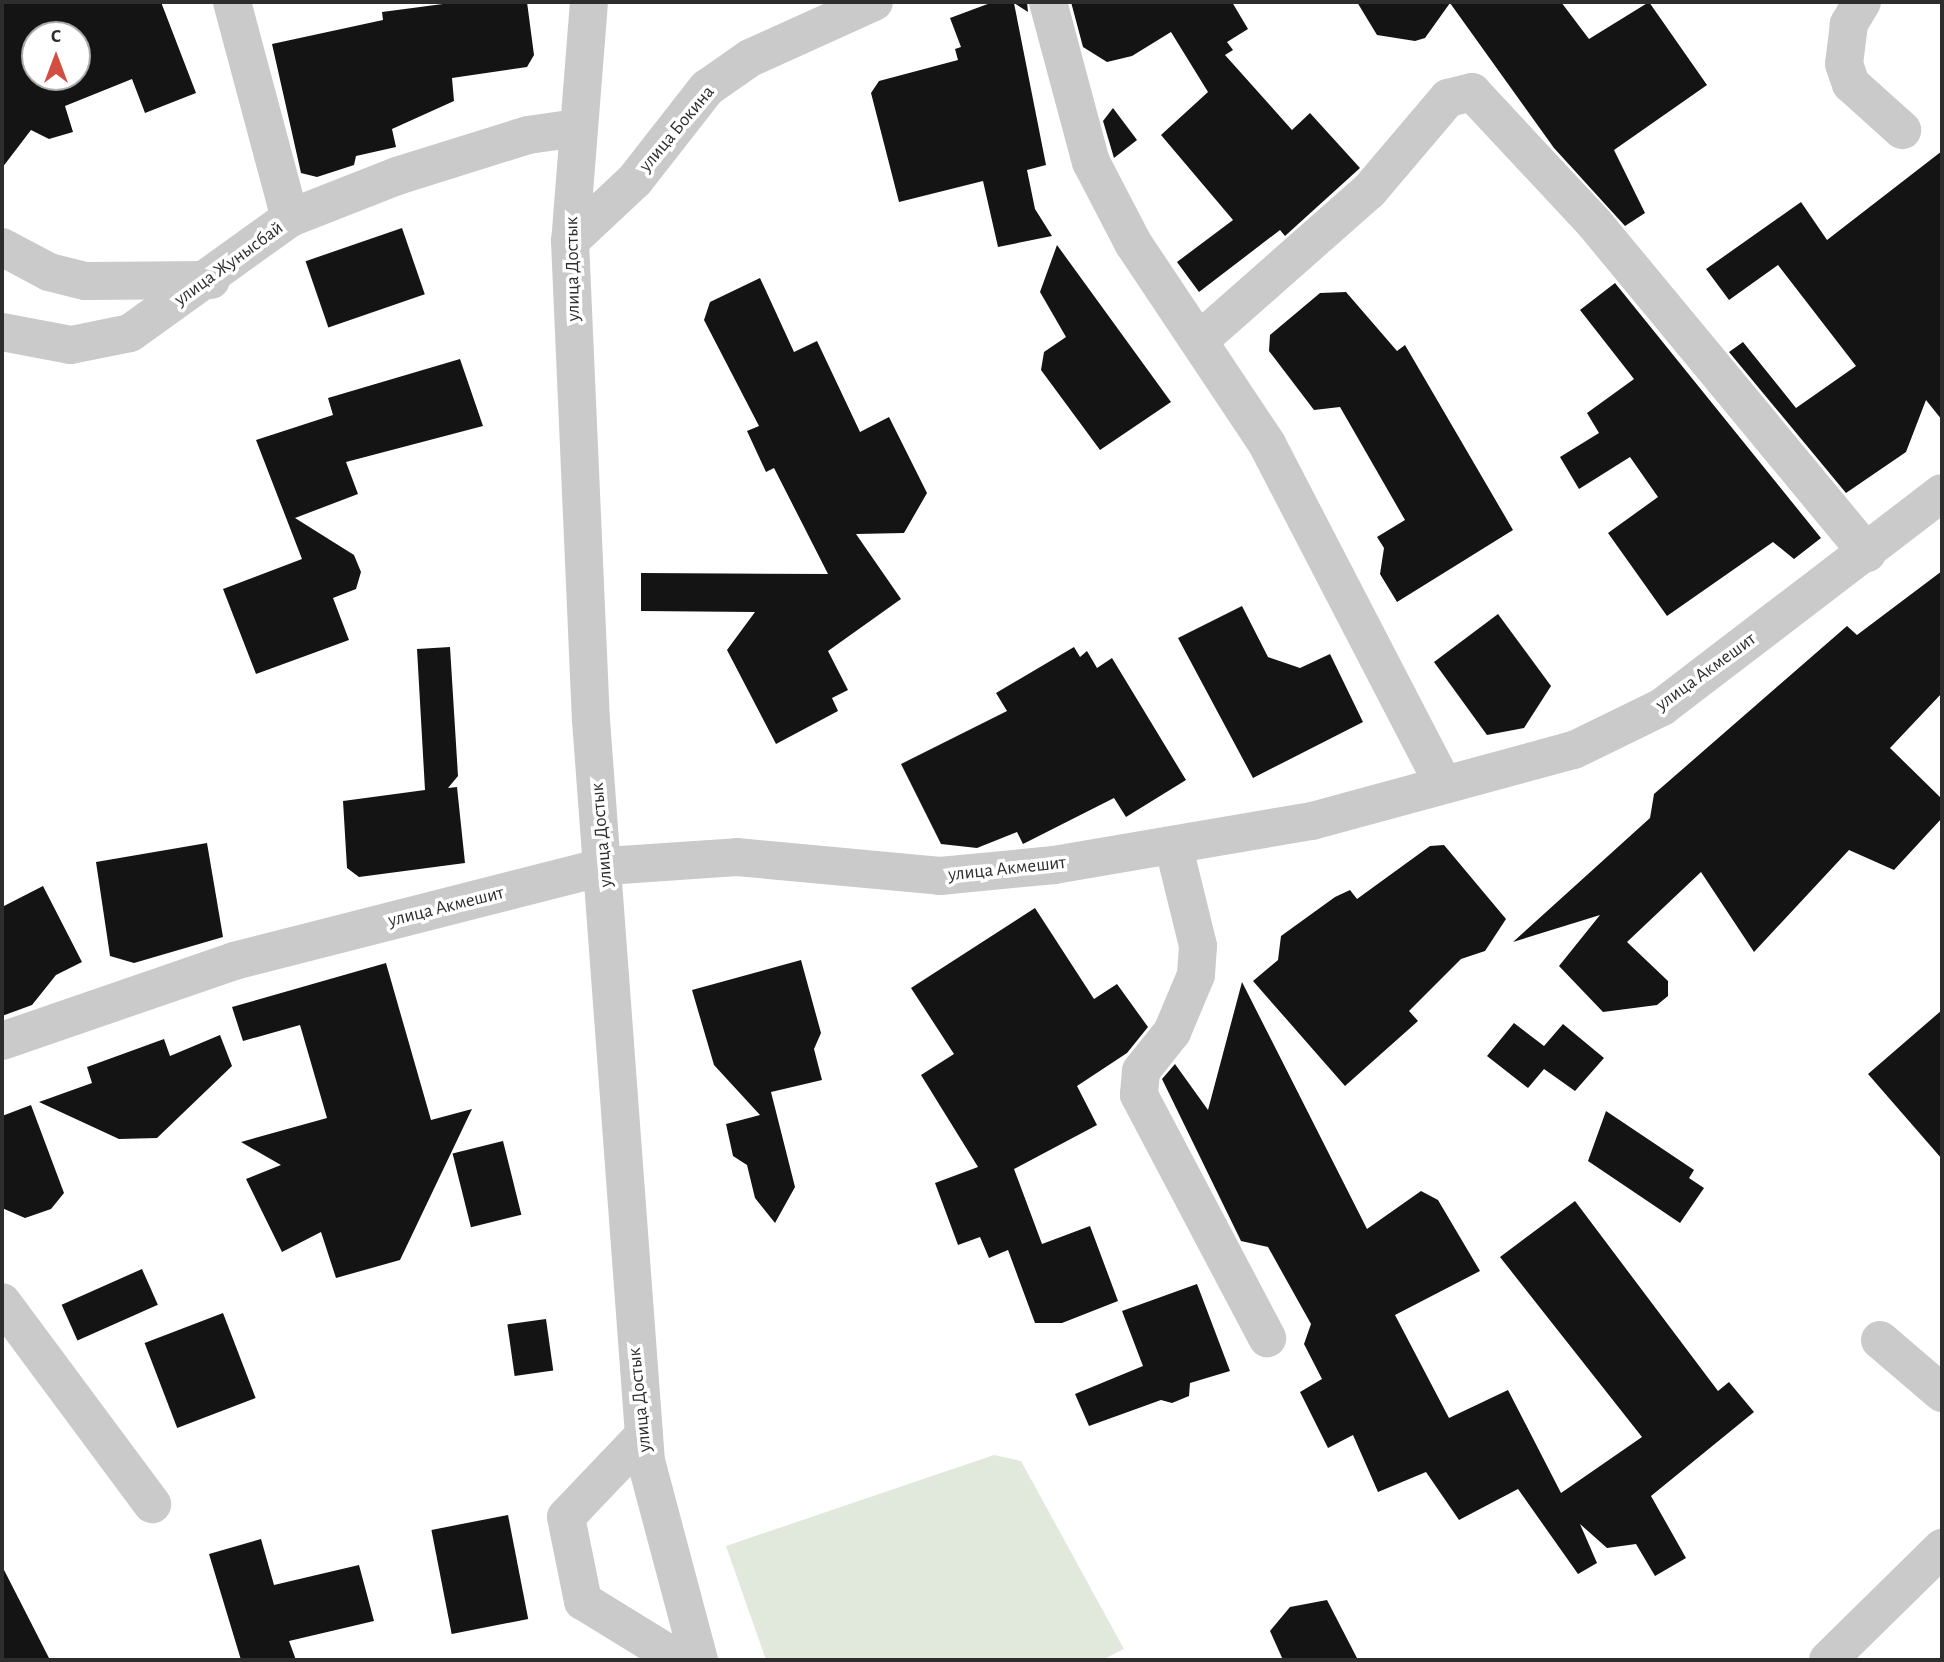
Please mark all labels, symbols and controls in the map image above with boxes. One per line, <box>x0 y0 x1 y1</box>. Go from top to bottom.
north arrow <box>21 21 91 91</box>
text: С <box>51 27 61 46</box>
street label: улица Бокина <box>634 81 720 177</box>
street label: улица Достык <box>561 216 585 322</box>
street label: улица Жунысбай <box>170 217 288 311</box>
street label: улица Акмешит <box>1651 628 1761 716</box>
street label: улица Достык <box>586 782 618 888</box>
street label: улица Акмешит <box>947 851 1067 887</box>
street label: улица Акмешит <box>386 882 506 932</box>
street label: улица Достык <box>623 1347 657 1453</box>

